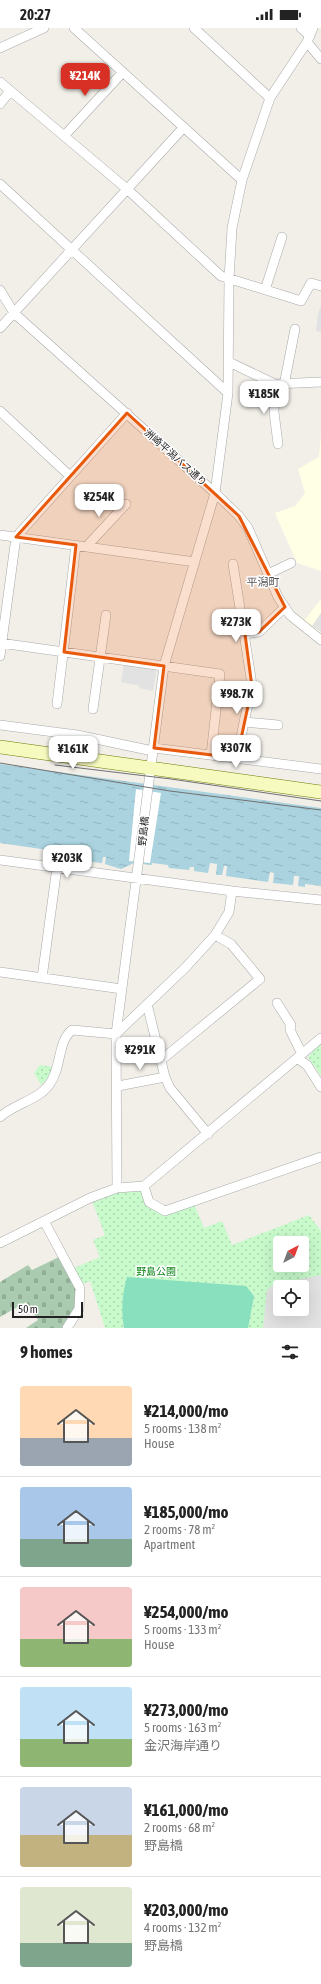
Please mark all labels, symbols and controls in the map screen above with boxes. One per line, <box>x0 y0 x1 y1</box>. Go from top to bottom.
text: 20:27 <box>20 6 51 23</box>
pin: ¥214K <box>57 63 113 97</box>
text: ¥214K <box>70 68 100 83</box>
pin: ¥185K <box>236 381 292 415</box>
text: ¥185K <box>249 386 279 401</box>
street label: 洲崎平潟バス通り <box>142 427 209 488</box>
pin: ¥254K <box>71 484 127 518</box>
text: ¥254K <box>84 489 114 504</box>
district label: 平潟町 <box>247 576 280 588</box>
pin: ¥273K <box>208 609 264 643</box>
text: ¥273K <box>221 614 251 629</box>
pin: ¥98.7K <box>204 681 270 715</box>
text: ¥98.7K <box>221 686 253 701</box>
pin: ¥307K <box>208 735 264 769</box>
pin: ¥161K <box>45 736 101 770</box>
text: ¥307K <box>221 740 251 755</box>
text: ¥161K <box>58 741 88 756</box>
street label: 野島橋 <box>136 816 151 847</box>
pin: ¥203K <box>39 845 95 879</box>
text: ¥203K <box>52 850 82 865</box>
pin: ¥291K <box>112 1037 168 1071</box>
text: ¥291K <box>125 1042 155 1057</box>
north arrow <box>273 1236 309 1272</box>
map controls <box>273 1236 309 1316</box>
park label: 野島公園 <box>136 1266 176 1277</box>
button: locate <box>273 1280 309 1316</box>
scale bar <box>12 1300 83 1319</box>
text: 50 m <box>18 1303 38 1315</box>
icon: filters <box>279 1341 301 1363</box>
text: 9 homes <box>20 1342 73 1362</box>
text: ¥214,000/mo <box>144 1401 229 1421</box>
icon: home <box>52 1402 100 1450</box>
text: 5 rooms · 138 m² <box>144 1421 221 1436</box>
text: House <box>144 1436 174 1451</box>
text: ¥185,000/mo <box>144 1502 229 1522</box>
icon: home <box>52 1503 100 1551</box>
text: 2 rooms · 78 m² <box>144 1522 215 1537</box>
text: Apartment <box>144 1537 195 1552</box>
text: ¥254,000/mo <box>144 1602 229 1622</box>
icon: home <box>52 1603 100 1651</box>
text: 5 rooms · 133 m² <box>144 1622 221 1637</box>
text: House <box>144 1637 174 1652</box>
text: ¥273,000/mo <box>144 1700 229 1720</box>
icon: home <box>52 1703 100 1751</box>
text: 5 rooms · 163 m² <box>144 1720 221 1735</box>
text: 金沢海岸通り <box>144 1738 222 1753</box>
text: ¥161,000/mo <box>144 1800 229 1820</box>
icon: home <box>52 1803 100 1851</box>
text: 2 rooms · 68 m² <box>144 1820 215 1835</box>
text: 野島橋 <box>144 1838 183 1853</box>
text: ¥203,000/mo <box>144 1900 229 1920</box>
icon: home <box>52 1903 100 1951</box>
text: 4 rooms · 132 m² <box>144 1920 221 1935</box>
text: 野島橋 <box>144 1938 183 1953</box>

